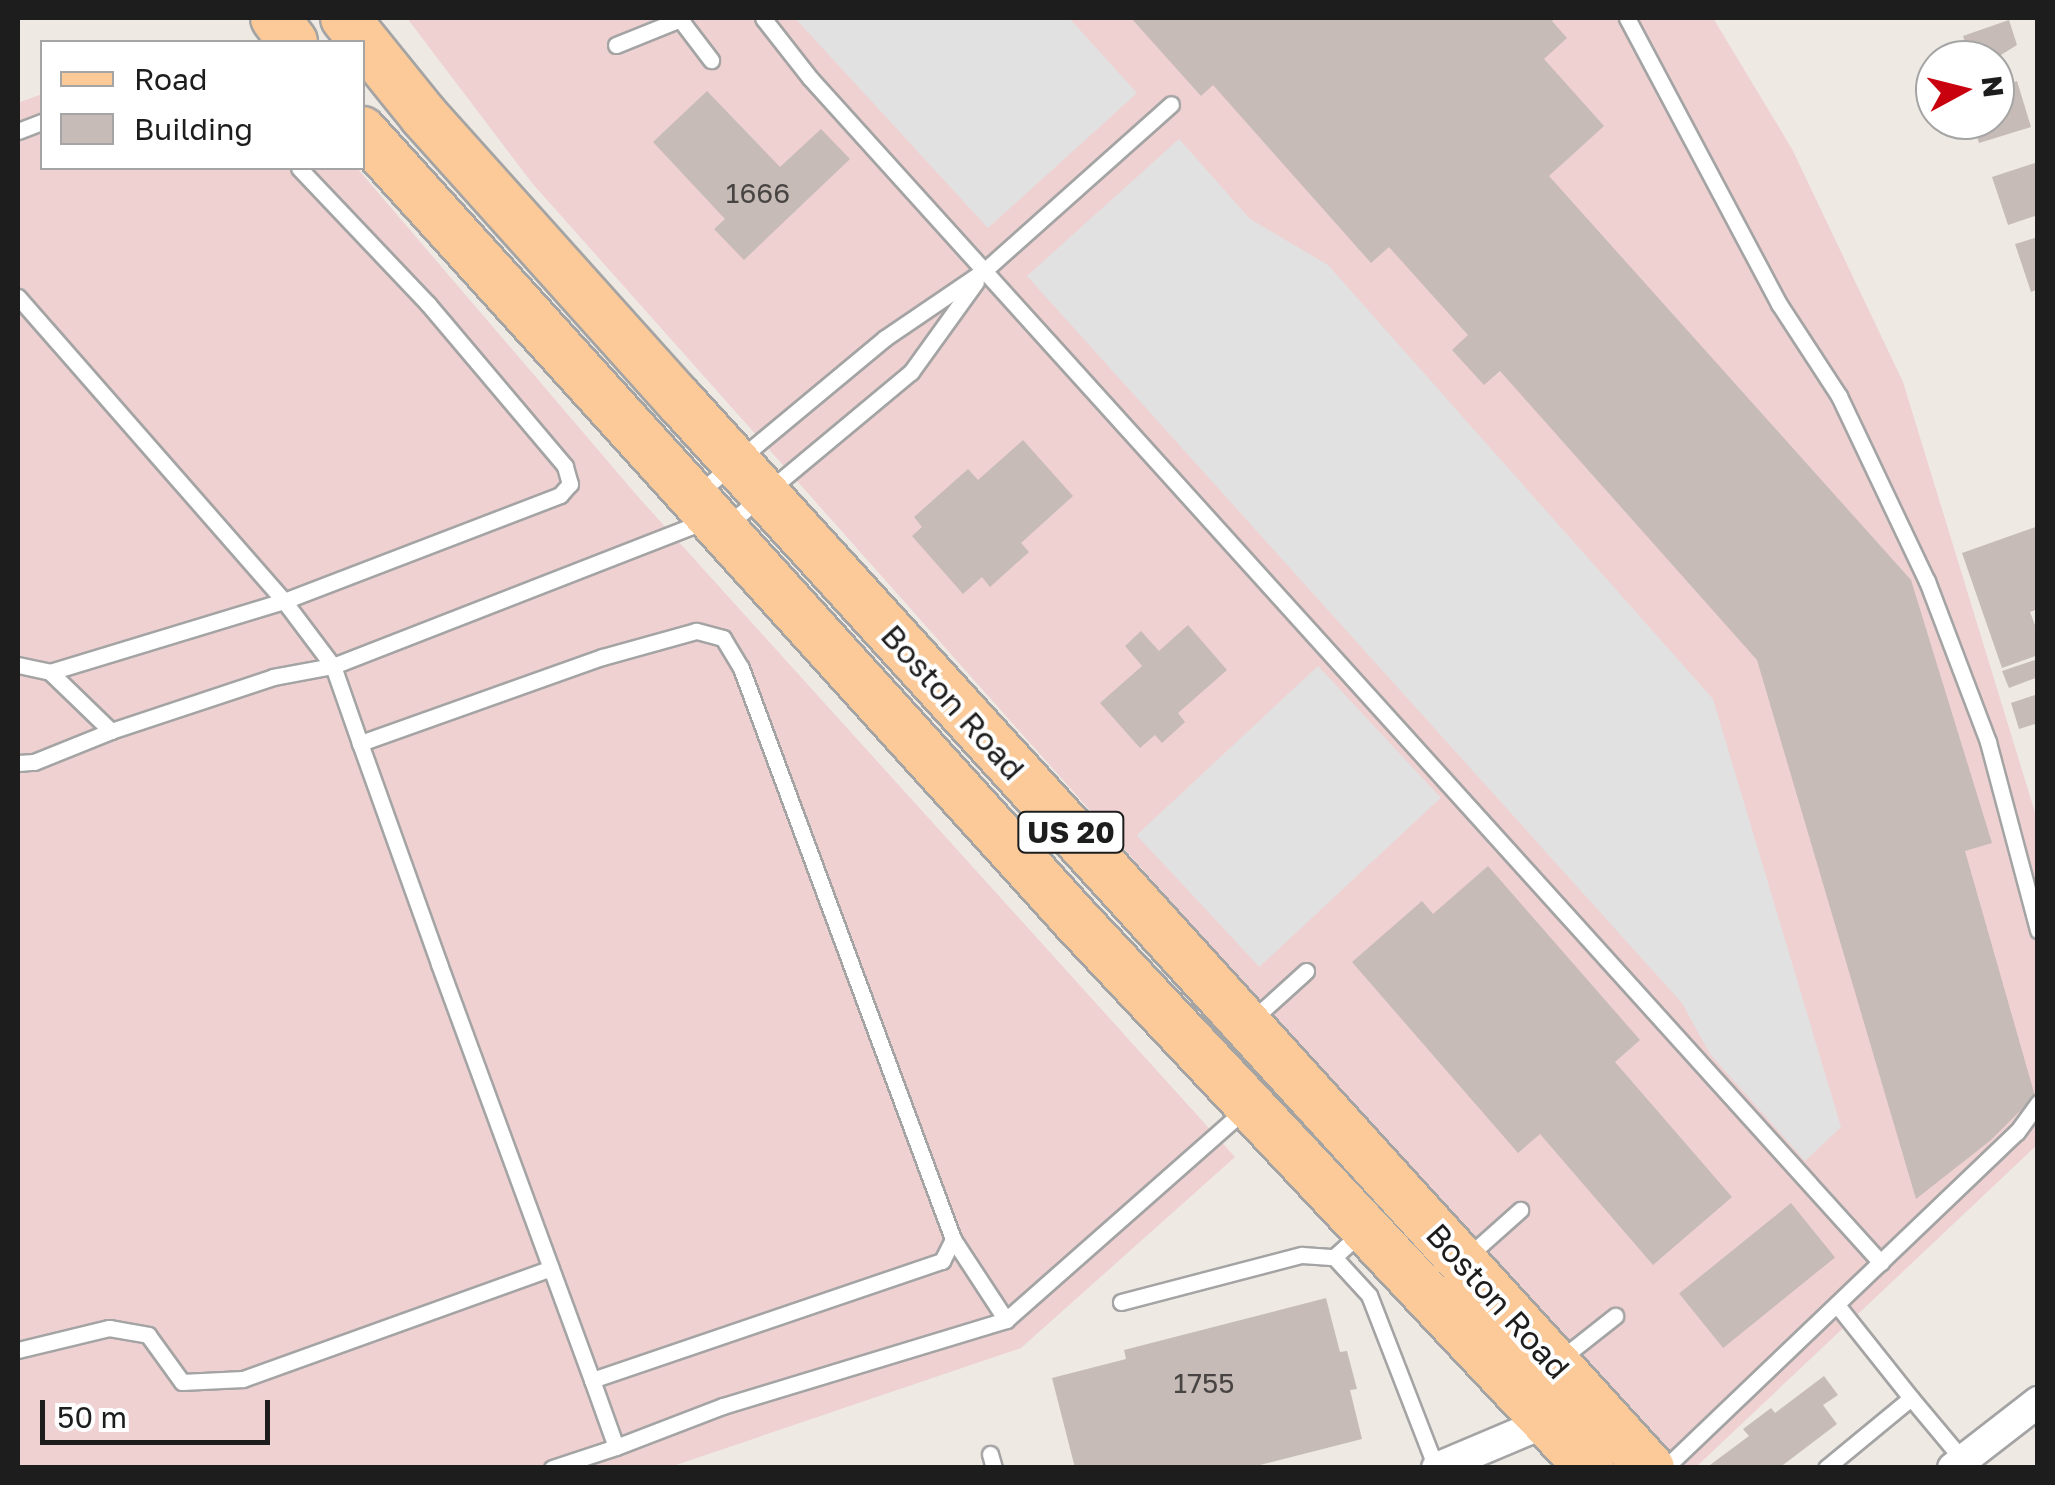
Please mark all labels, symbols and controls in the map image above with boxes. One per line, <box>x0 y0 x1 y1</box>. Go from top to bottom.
legend <box>40 40 365 170</box>
north arrow <box>1915 40 2015 140</box>
text: Road <box>134 61 208 97</box>
text: N <box>1976 74 2011 99</box>
text: Building <box>134 111 253 147</box>
house number: 1666 <box>726 176 790 210</box>
street label: Boston Road <box>873 616 1033 788</box>
road number: US 20 <box>1016 807 1126 857</box>
street label: Boston Road <box>1418 1215 1578 1387</box>
house number: 1755 <box>1174 1366 1234 1400</box>
scale bar <box>45 1380 275 1442</box>
text: 50 m <box>57 1399 127 1435</box>

